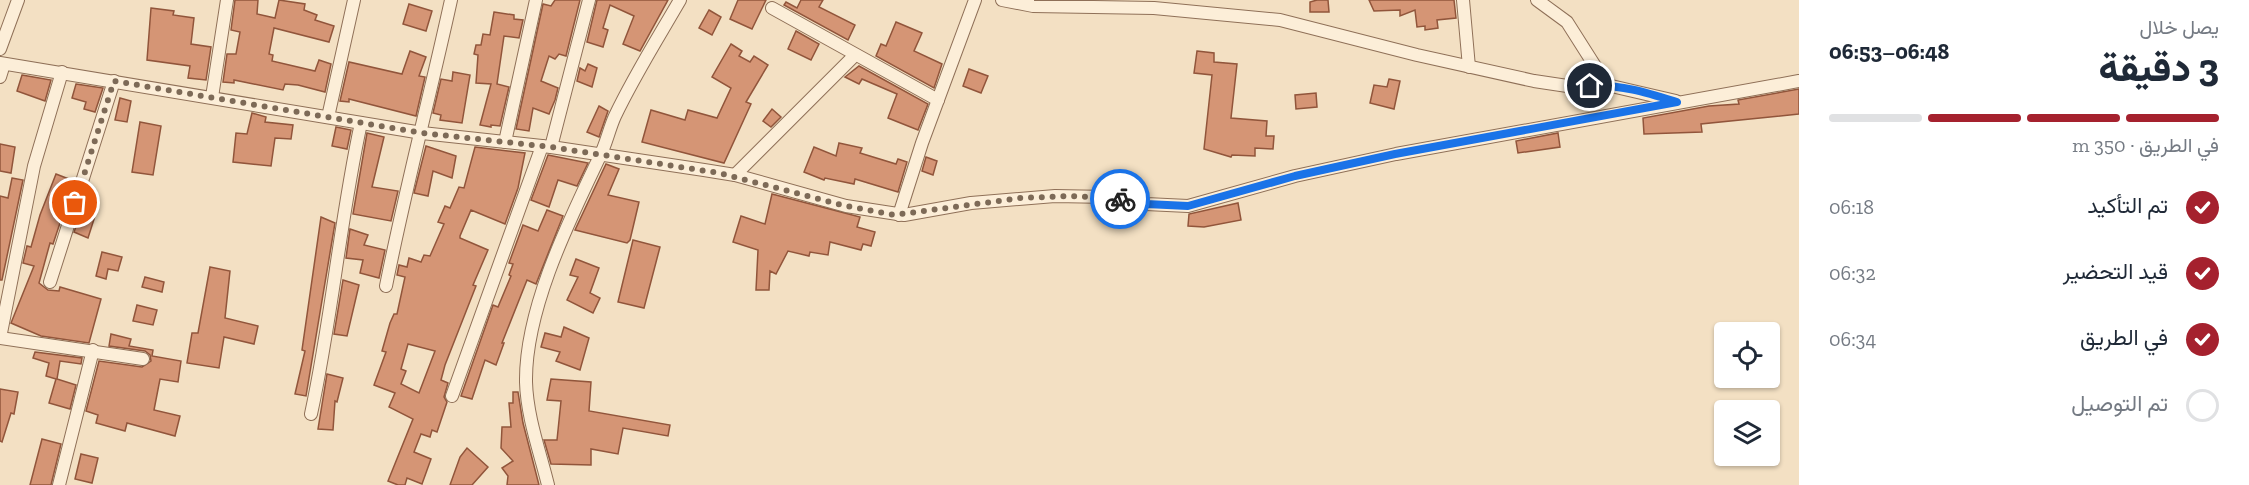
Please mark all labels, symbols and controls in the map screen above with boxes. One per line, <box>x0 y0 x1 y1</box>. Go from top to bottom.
text: يصل خلال <box>2139 15 2219 39</box>
text: 06:48–06:53 <box>1829 38 1949 65</box>
text: 3 دقيقة <box>2099 44 2219 91</box>
pin <box>1564 60 1615 111</box>
icon: home <box>1573 69 1606 102</box>
text: في الطريق · 350 m <box>2072 133 2219 157</box>
courier <box>1090 169 1150 229</box>
pin <box>49 177 100 228</box>
icon: bike <box>1104 183 1137 216</box>
icon: bag <box>58 186 91 219</box>
icon: check <box>2186 191 2219 224</box>
text: تم التأكيد <box>2087 192 2168 219</box>
text: 06:18 <box>1829 195 1874 219</box>
icon: check <box>2186 257 2219 290</box>
text: قيد التحضير <box>2063 258 2168 285</box>
text: 06:32 <box>1829 261 1876 285</box>
map controls <box>1714 322 1780 466</box>
button: locate <box>1714 322 1780 388</box>
icon: check <box>2186 323 2219 356</box>
text: في الطريق <box>2080 324 2168 351</box>
text: 06:34 <box>1829 327 1876 351</box>
text: تم التوصيل <box>2071 390 2168 417</box>
button: layers <box>1714 400 1780 466</box>

